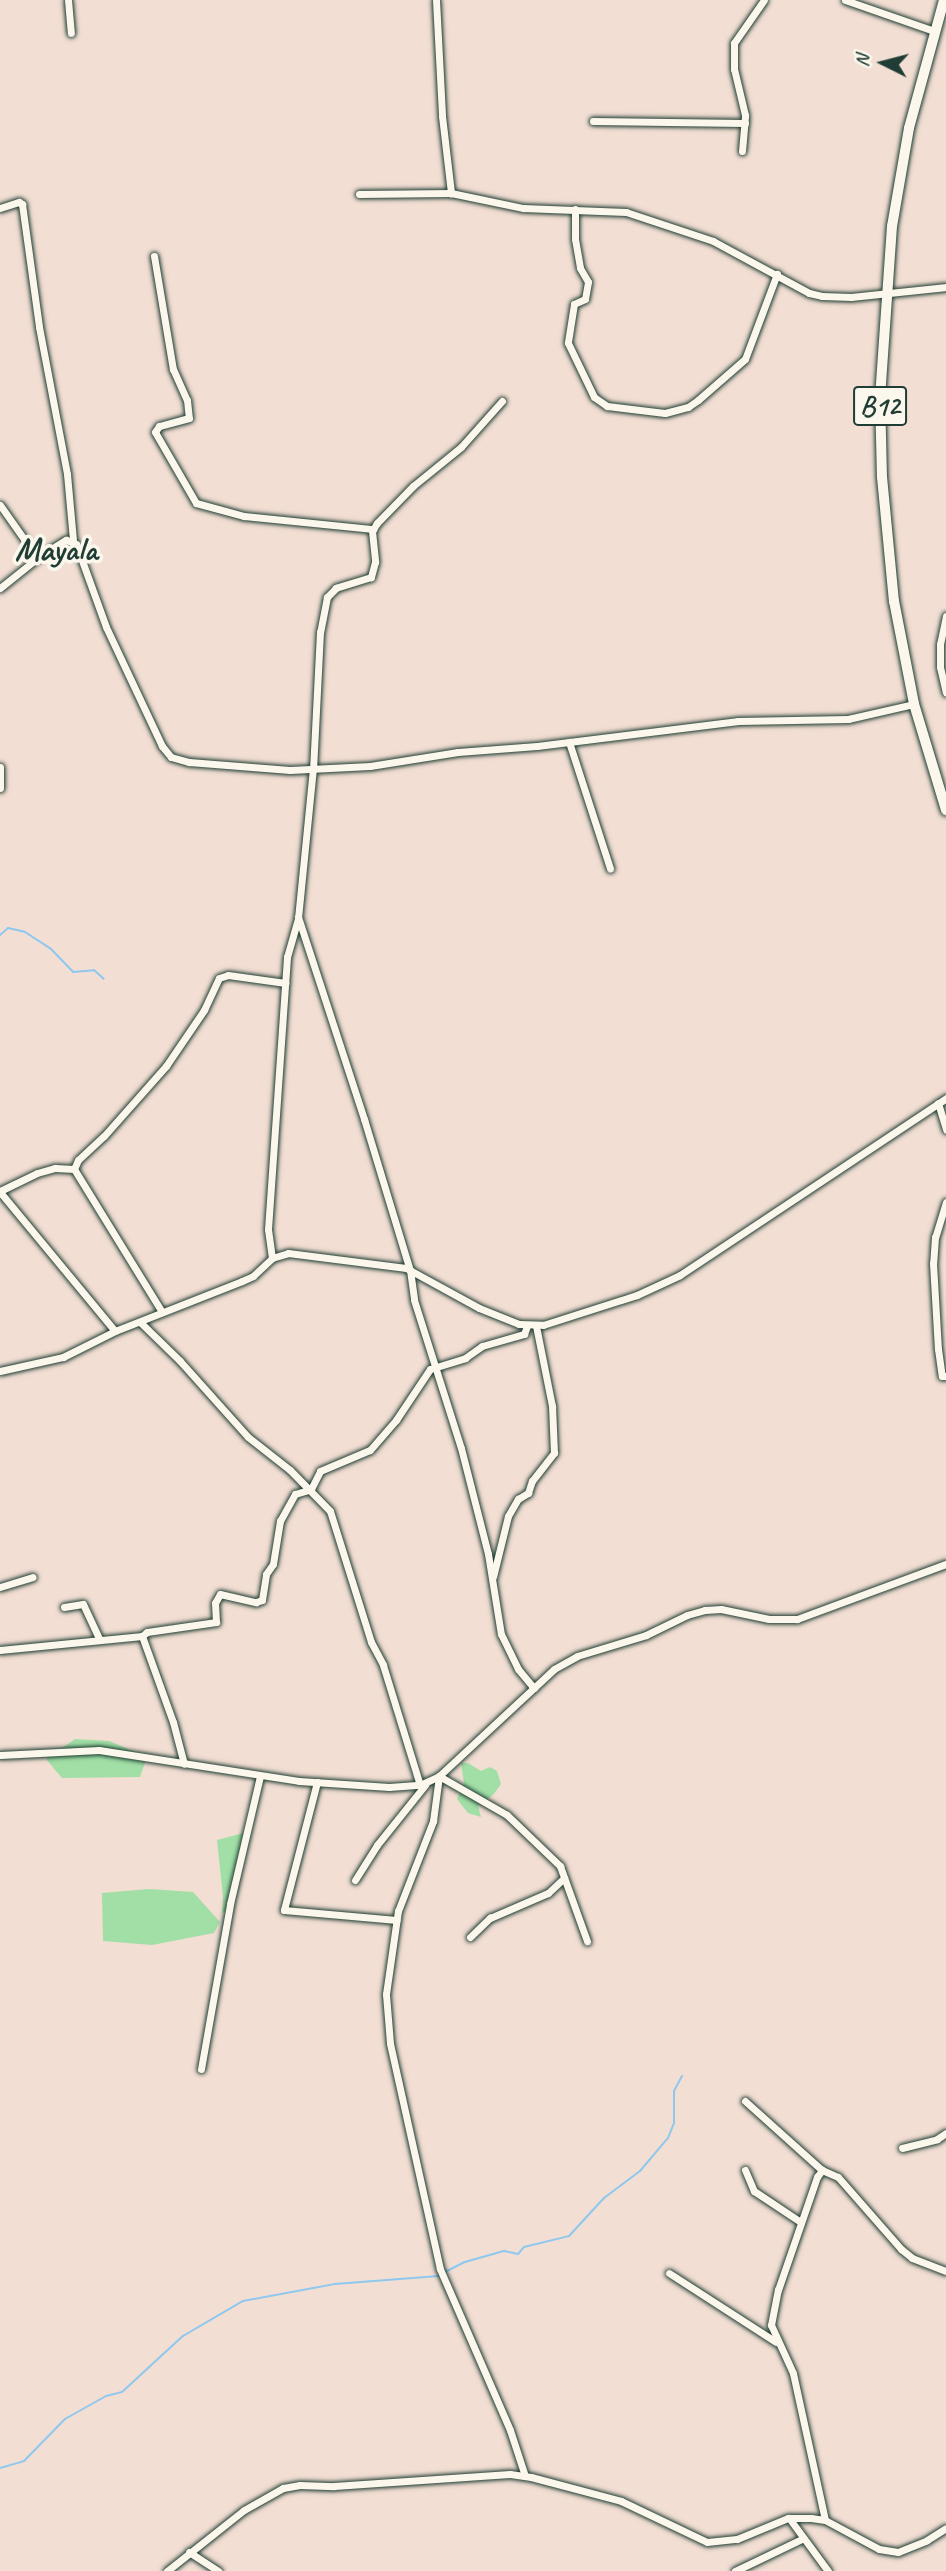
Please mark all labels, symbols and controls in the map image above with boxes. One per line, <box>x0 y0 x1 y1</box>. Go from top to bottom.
north arrow <box>848 28 918 98</box>
text: N <box>850 54 875 68</box>
road number: B12 <box>852 382 908 430</box>
district label: Mayala <box>15 530 97 570</box>

